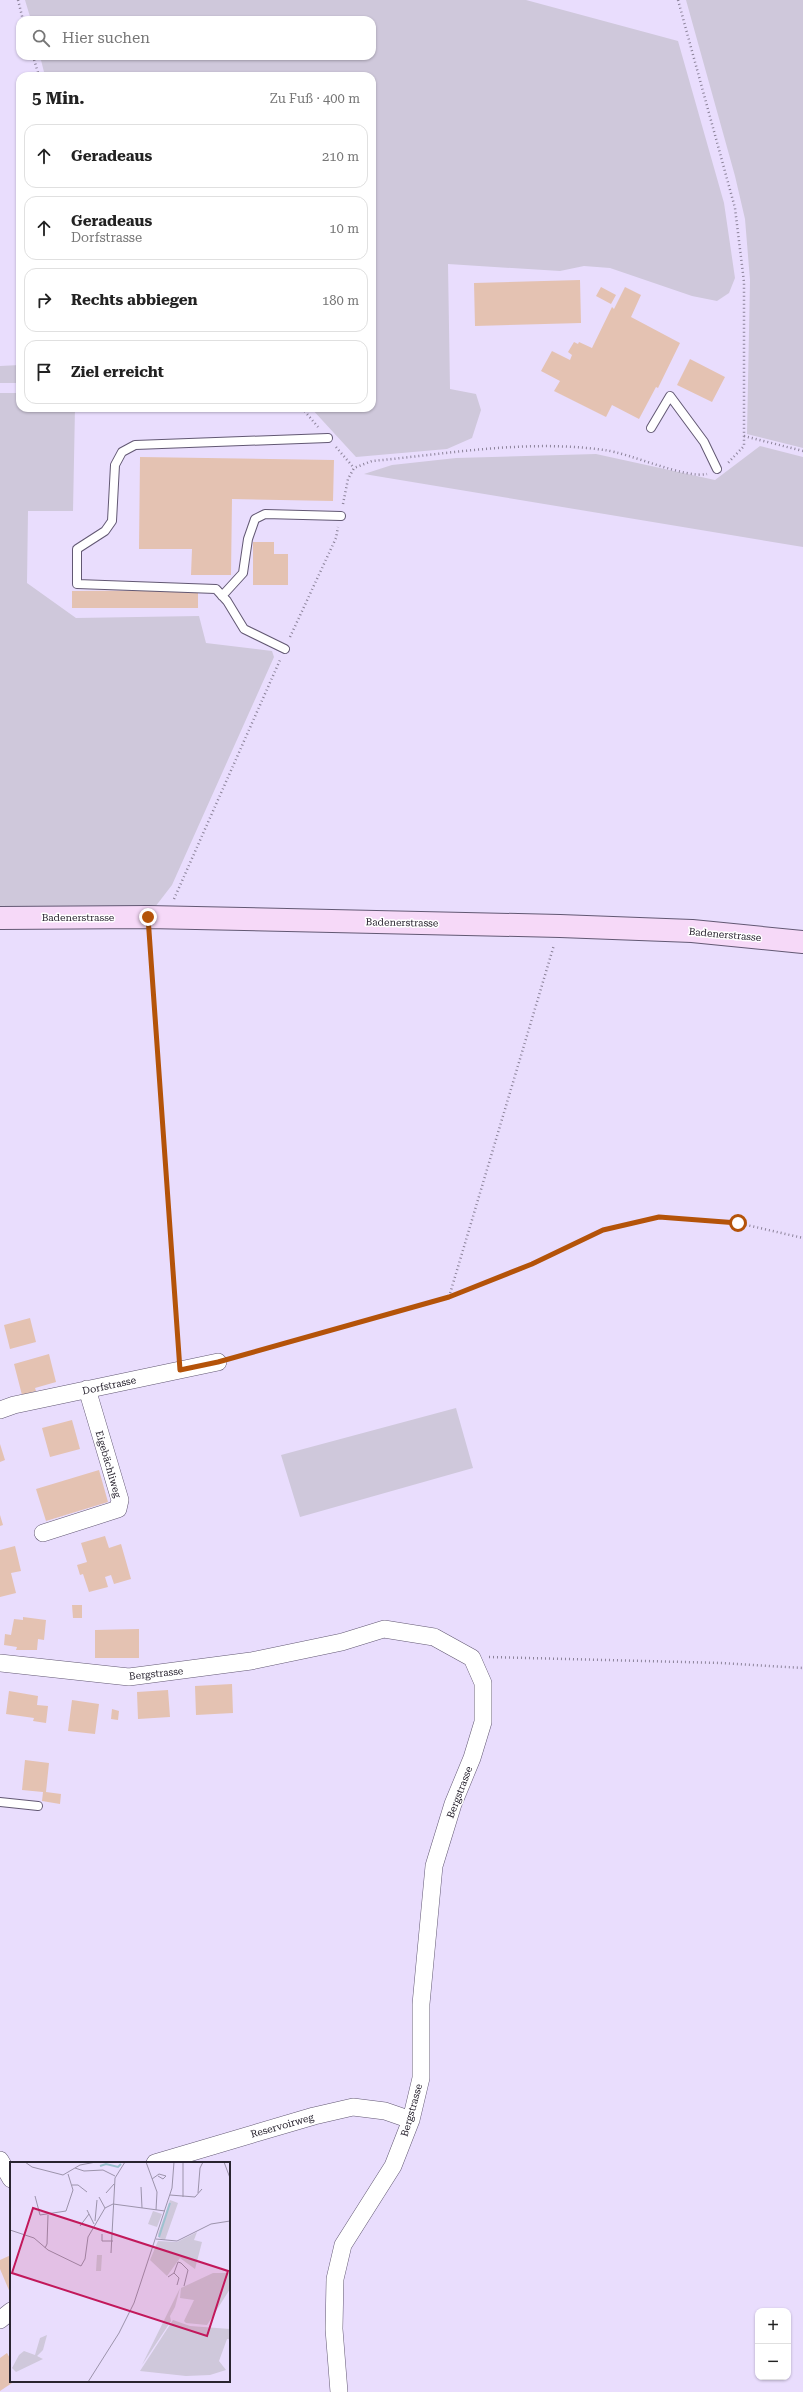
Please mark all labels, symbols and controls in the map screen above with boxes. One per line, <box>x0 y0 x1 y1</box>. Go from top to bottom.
search box <box>16 16 376 60</box>
icon: search <box>30 27 52 49</box>
text: Hier suchen <box>62 29 150 47</box>
text: 5 Min. <box>32 88 85 108</box>
text: Zu Fuß · 400 m <box>270 91 360 106</box>
icon: ahead <box>33 145 55 167</box>
text: Geradeaus <box>71 147 152 165</box>
text: 210 m <box>322 149 359 164</box>
text: Geradeaus <box>71 212 152 230</box>
icon: ahead <box>33 217 55 239</box>
text: 10 m <box>329 221 359 236</box>
text: Dorfstrasse <box>71 230 142 245</box>
icon: right <box>33 289 55 311</box>
text: Rechts abbiegen <box>71 291 198 309</box>
text: 180 m <box>322 293 359 308</box>
icon: arrive <box>33 361 55 383</box>
text: Ziel erreicht <box>71 363 164 381</box>
route end <box>139 908 157 926</box>
street label: Badenerstrasse <box>42 912 115 923</box>
street label: Badenerstrasse <box>366 916 439 929</box>
street label: Badenerstrasse <box>688 926 762 943</box>
route start <box>729 1214 747 1232</box>
street label: Dorfstrasse <box>81 1374 137 1397</box>
street label: Eigebächliweg <box>94 1429 123 1499</box>
street label: Bergstrasse <box>128 1665 184 1682</box>
street label: Bergstrasse <box>445 1764 475 1820</box>
street label: Bergstrasse <box>399 2082 424 2138</box>
street label: Reservoirweg <box>249 2111 315 2140</box>
inset map <box>10 2162 230 2382</box>
map controls <box>755 2308 791 2380</box>
button: + <box>755 2308 791 2344</box>
button: − <box>755 2344 791 2380</box>

